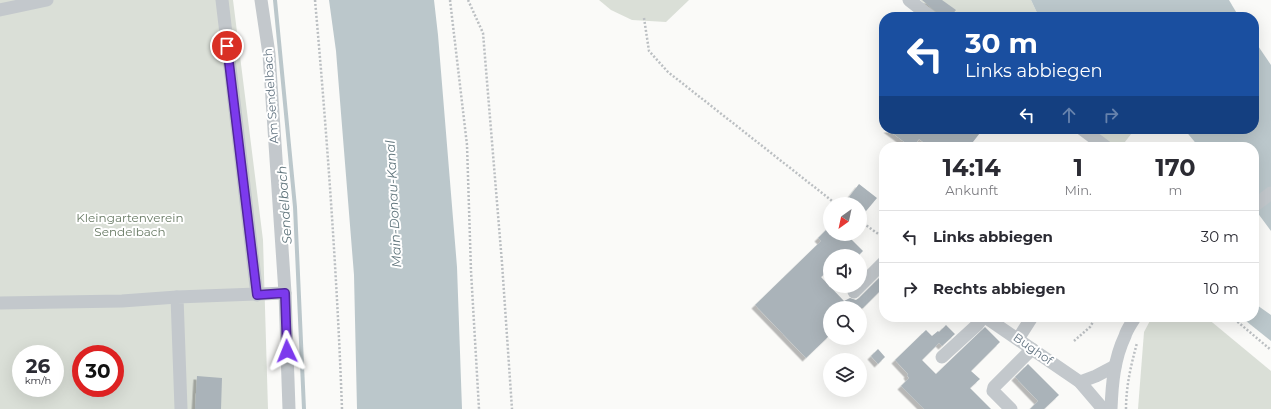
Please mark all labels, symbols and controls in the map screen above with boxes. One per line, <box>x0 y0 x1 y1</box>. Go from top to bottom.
text: 30 m <box>965 26 1038 60</box>
icon: left <box>899 28 951 80</box>
pin <box>210 29 244 63</box>
icon: arrive <box>216 35 238 57</box>
street label: Am Sendelbach <box>260 48 281 144</box>
text: Links abbiegen <box>965 60 1103 82</box>
icon: left <box>1016 104 1038 126</box>
icon: ahead <box>1058 104 1080 126</box>
icon: right <box>1100 104 1122 126</box>
water label: Main-Donau-Kanal <box>382 139 404 268</box>
text: 14:14 <box>943 153 1001 182</box>
text: 1 <box>1073 153 1083 182</box>
text: 170 <box>1155 153 1195 182</box>
water label: Sendelbach <box>273 165 295 245</box>
text: Ankunft <box>945 182 998 198</box>
text: Min. <box>1064 182 1092 198</box>
text: m <box>1169 182 1182 198</box>
north arrow <box>823 197 867 241</box>
map controls <box>823 197 867 397</box>
park label: Kleingartenverein Sendelbach <box>76 210 184 239</box>
icon: left <box>899 226 921 248</box>
text: Links abbiegen <box>933 227 1053 246</box>
text: 30 m <box>1201 227 1239 246</box>
button: sound <box>823 249 867 293</box>
icon: right <box>899 278 921 300</box>
text: Rechts abbiegen <box>933 279 1066 298</box>
text: 10 m <box>1204 279 1239 298</box>
button: search <box>823 301 867 345</box>
position arrow <box>266 330 308 372</box>
street label: Bughof <box>1011 330 1057 368</box>
speed limit sign: 30 <box>72 345 124 397</box>
button: layers <box>823 353 867 397</box>
text: 26 <box>26 354 50 378</box>
text: km/h <box>25 374 51 387</box>

